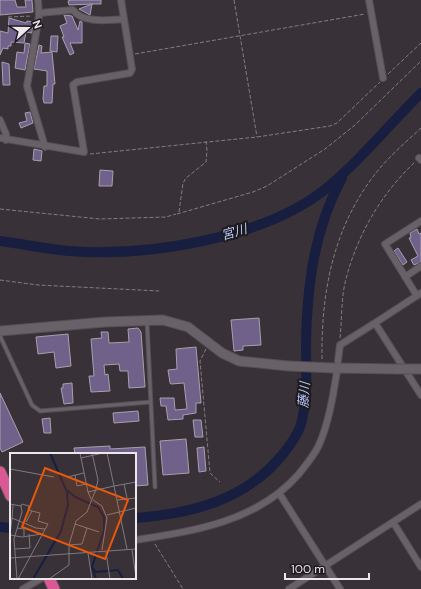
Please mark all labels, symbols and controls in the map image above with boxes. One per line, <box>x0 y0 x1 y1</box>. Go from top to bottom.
north arrow <box>8 8 48 48</box>
text: N <box>29 18 45 31</box>
water label: 宮川 <box>219 220 251 244</box>
water label: 藤川 <box>295 379 314 409</box>
inset map <box>10 453 136 579</box>
scale bar <box>285 555 369 581</box>
text: 100 m <box>291 561 325 577</box>

